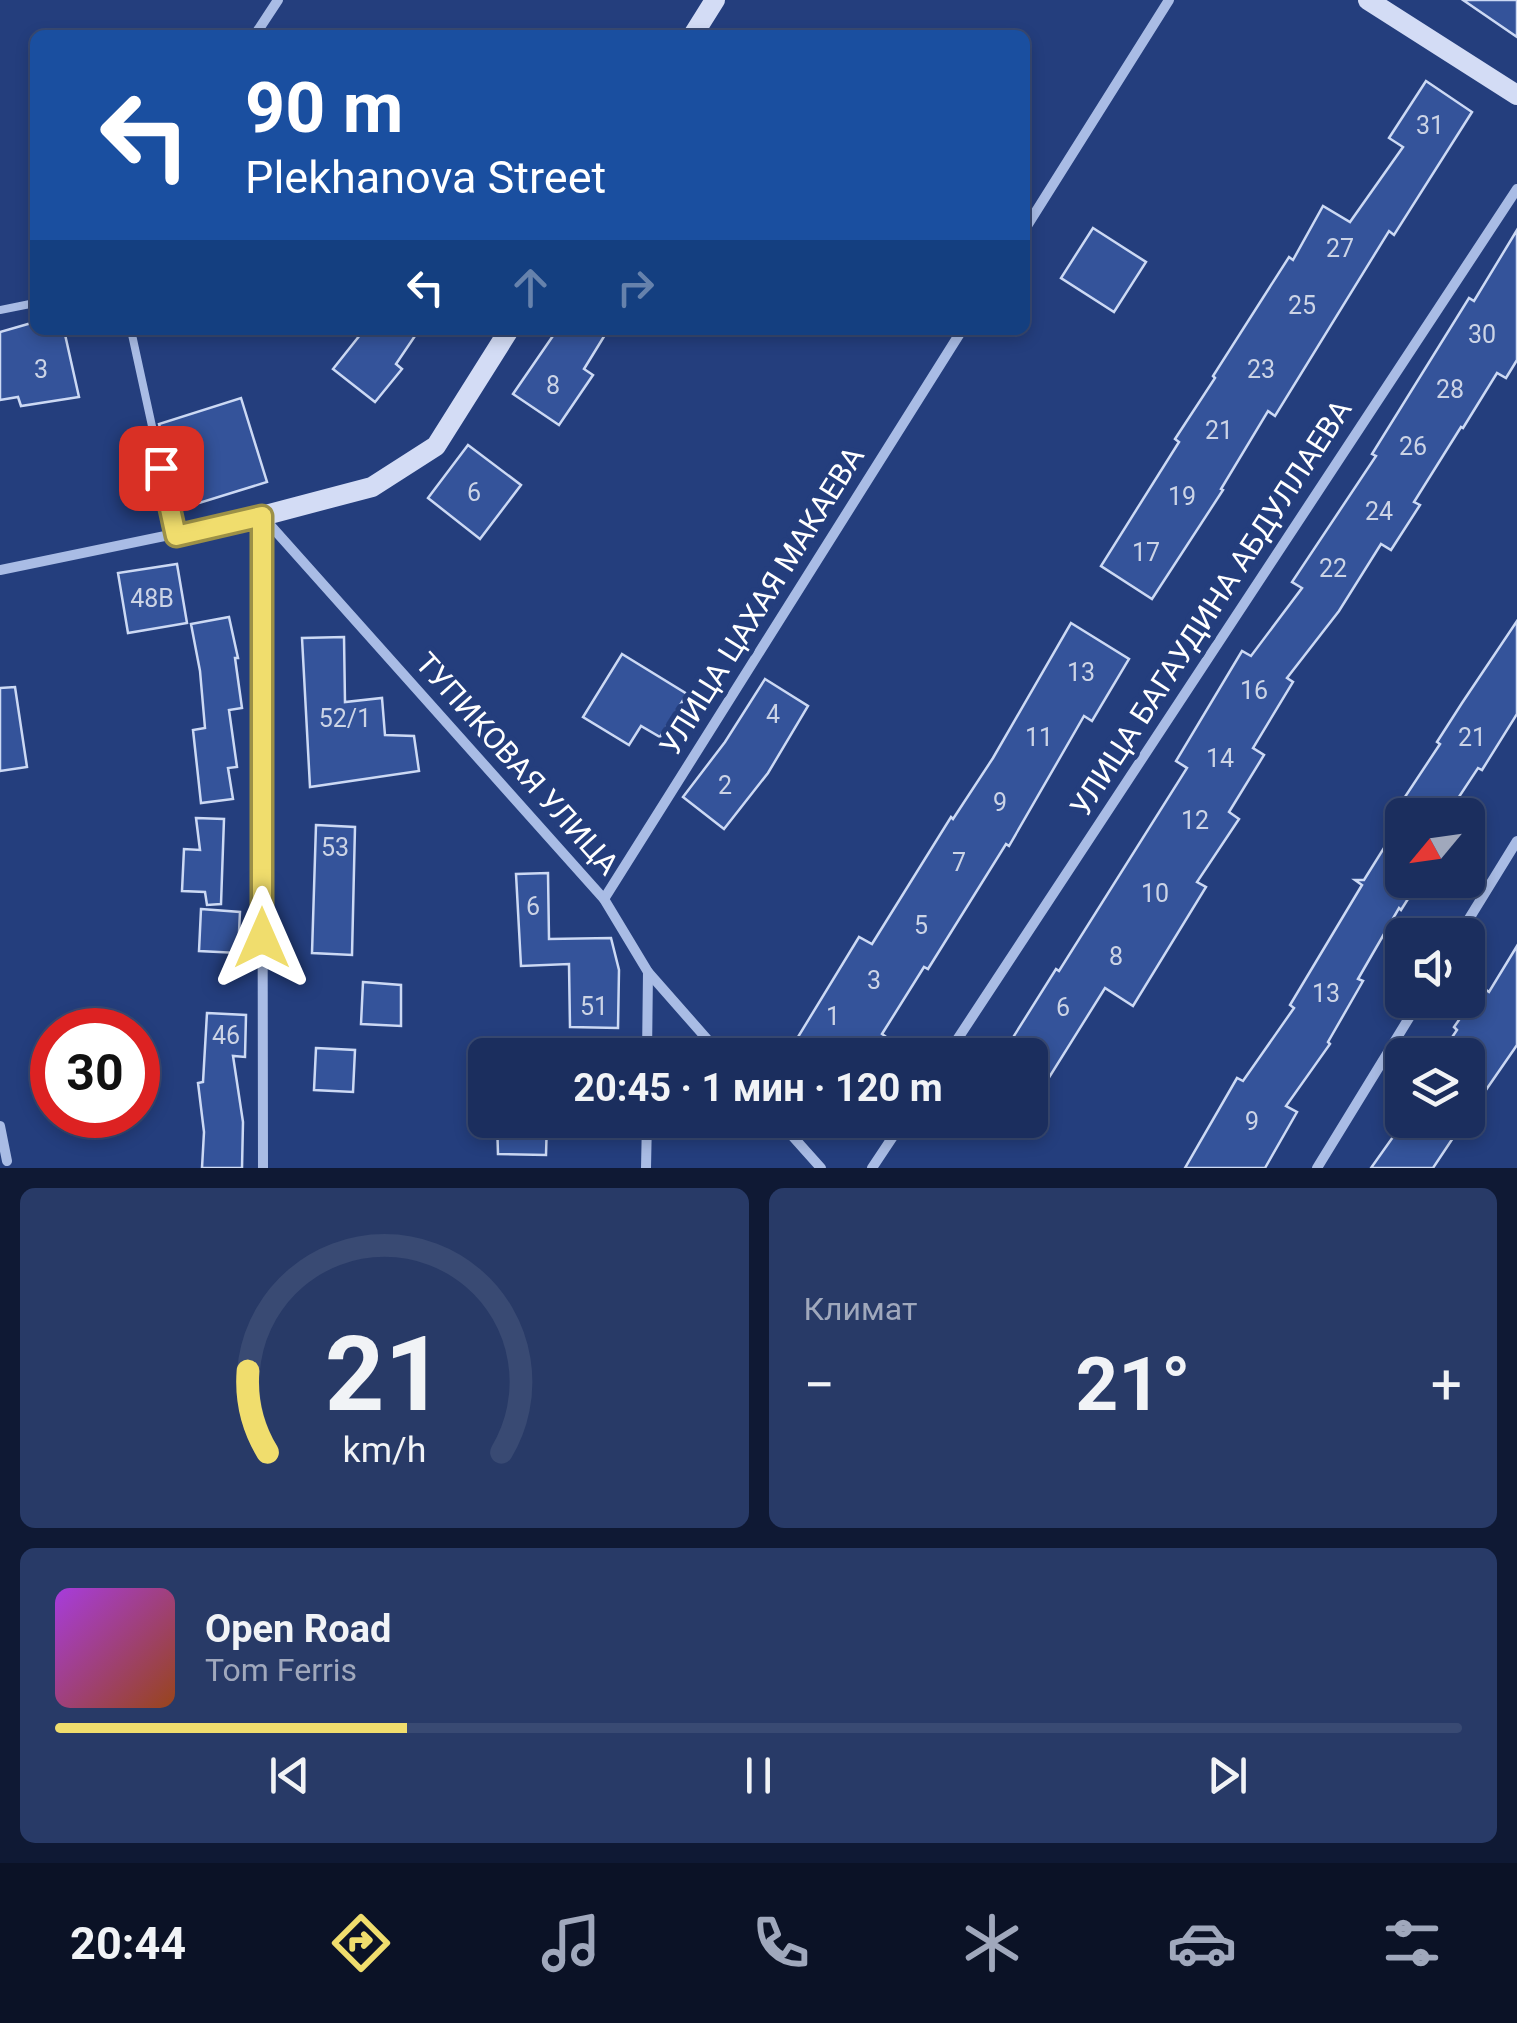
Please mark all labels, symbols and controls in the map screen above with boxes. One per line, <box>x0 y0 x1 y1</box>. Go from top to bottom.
text: 90 m <box>245 67 403 149</box>
icon: left <box>80 70 210 200</box>
house number: 31 <box>1416 111 1444 140</box>
text: Plekhanova Street <box>245 151 606 204</box>
house number: 27 <box>1326 234 1354 263</box>
icon: left <box>398 260 453 315</box>
icon: ahead <box>503 260 558 315</box>
icon: right <box>608 260 663 315</box>
house number: 25 <box>1288 291 1316 320</box>
house number: 30 <box>1468 320 1496 349</box>
house number: 3 <box>34 355 48 384</box>
house number: 23 <box>1247 355 1275 384</box>
house number: 8 <box>546 371 560 400</box>
house number: 28 <box>1436 375 1464 404</box>
street label: УЛИЦА БАГАУДИНА АБДУЛЛАЕВА <box>1063 393 1359 822</box>
house number: 21 <box>1205 416 1233 445</box>
pin <box>119 426 204 511</box>
house number: 26 <box>1399 432 1427 461</box>
street label: УЛИЦА ЦАХАЯ МАКАЕВА <box>652 440 871 761</box>
icon: arrive <box>134 441 189 496</box>
house number: 6 <box>467 478 481 507</box>
house number: 19 <box>1168 482 1196 511</box>
house number: 24 <box>1365 497 1393 526</box>
house number: 17 <box>1132 538 1160 567</box>
house number: 22 <box>1319 554 1347 583</box>
house number: 48В <box>130 584 174 613</box>
street label: ТУПИКОВАЯ УЛИЦА <box>409 646 626 882</box>
house number: 13 <box>1067 658 1095 687</box>
house number: 16 <box>1240 676 1268 705</box>
house number: 4 <box>766 700 780 729</box>
house number: 52/1 <box>319 704 371 733</box>
house number: 11 <box>1025 723 1053 752</box>
house number: 21 <box>1458 723 1486 752</box>
house number: 14 <box>1206 744 1234 773</box>
house number: 2 <box>718 771 732 800</box>
house number: 9 <box>993 788 1007 817</box>
north arrow <box>1385 798 1485 898</box>
map controls <box>1385 798 1485 1138</box>
house number: 12 <box>1181 806 1209 835</box>
house number: 53 <box>321 833 349 862</box>
house number: 7 <box>952 848 966 877</box>
house number: 10 <box>1141 879 1169 908</box>
position arrow <box>210 886 314 990</box>
house number: 6 <box>526 892 540 921</box>
house number: 5 <box>914 911 928 940</box>
button: sound <box>1385 918 1485 1018</box>
house number: 8 <box>1109 942 1123 971</box>
house number: 3 <box>867 966 881 995</box>
house number: 13 <box>1312 979 1340 1008</box>
house number: 51 <box>580 992 608 1021</box>
house number: 6 <box>1056 993 1070 1022</box>
house number: 1 <box>826 1002 840 1031</box>
speed limit sign: 30 <box>30 1008 160 1138</box>
house number: 46 <box>212 1021 240 1050</box>
button: layers <box>1385 1038 1485 1138</box>
text: 20:45 · 1 мин · 120 m <box>573 1066 943 1110</box>
house number: 9 <box>1245 1107 1259 1136</box>
text: Климат <box>804 1290 917 1328</box>
text: 21 <box>325 1314 444 1435</box>
text: 21° <box>1075 1340 1191 1428</box>
text: − <box>804 1353 835 1417</box>
text: + <box>1431 1353 1462 1417</box>
text: km/h <box>342 1429 426 1471</box>
text: Open Road <box>205 1607 391 1651</box>
text: Tom Ferris <box>205 1651 357 1689</box>
icon: previous <box>262 1748 317 1803</box>
icon: pause <box>731 1748 786 1803</box>
icon: next <box>1200 1748 1255 1803</box>
icon: directions <box>326 1908 396 1978</box>
icon: music <box>536 1908 606 1978</box>
icon: phone <box>746 1908 816 1978</box>
icon: climate <box>957 1908 1027 1978</box>
icon: car <box>1167 1908 1237 1978</box>
icon: filters <box>1377 1908 1447 1978</box>
text: 20:44 <box>70 1917 186 1970</box>

